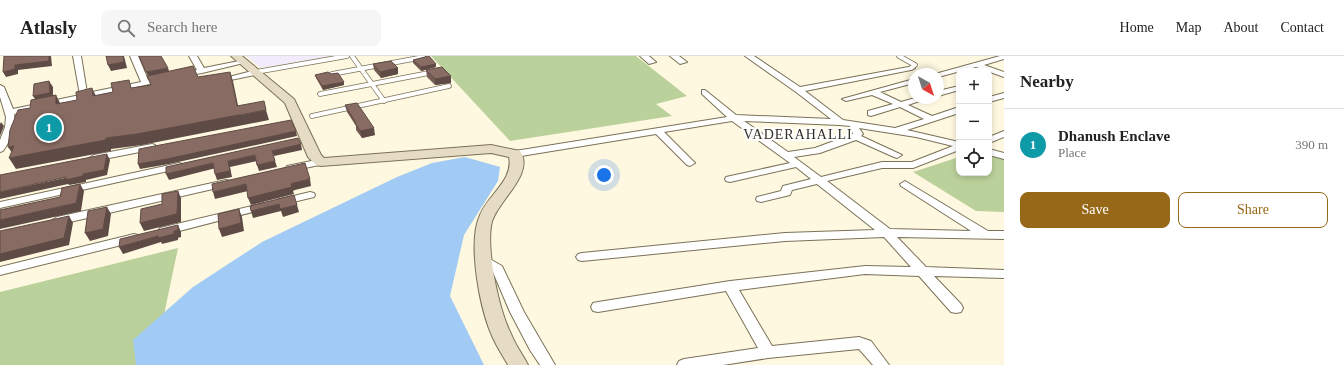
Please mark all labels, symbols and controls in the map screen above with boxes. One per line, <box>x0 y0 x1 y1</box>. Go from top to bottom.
search box <box>101 10 381 46</box>
text: Atlasly <box>20 17 77 38</box>
icon: search <box>115 17 137 39</box>
text: Search here <box>147 19 217 35</box>
text: Home <box>1120 20 1154 35</box>
text: Map <box>1176 20 1201 35</box>
text: About <box>1223 20 1258 35</box>
text: Contact <box>1280 20 1324 35</box>
north arrow <box>908 68 944 104</box>
map controls <box>956 68 992 176</box>
button: + <box>956 68 992 104</box>
text: Nearby <box>1020 72 1074 91</box>
button: − <box>956 104 992 140</box>
pin: 1 <box>36 113 62 143</box>
district label: VADERAHALLI <box>743 127 853 142</box>
text: Dhanush Enclave <box>1058 128 1170 144</box>
text: 1 <box>1030 137 1036 152</box>
text: 390 m <box>1295 137 1328 152</box>
button: locate <box>956 140 992 176</box>
text: Place <box>1058 145 1086 160</box>
your location <box>594 165 614 185</box>
button: Save <box>1020 192 1170 228</box>
button: Share <box>1178 192 1328 228</box>

